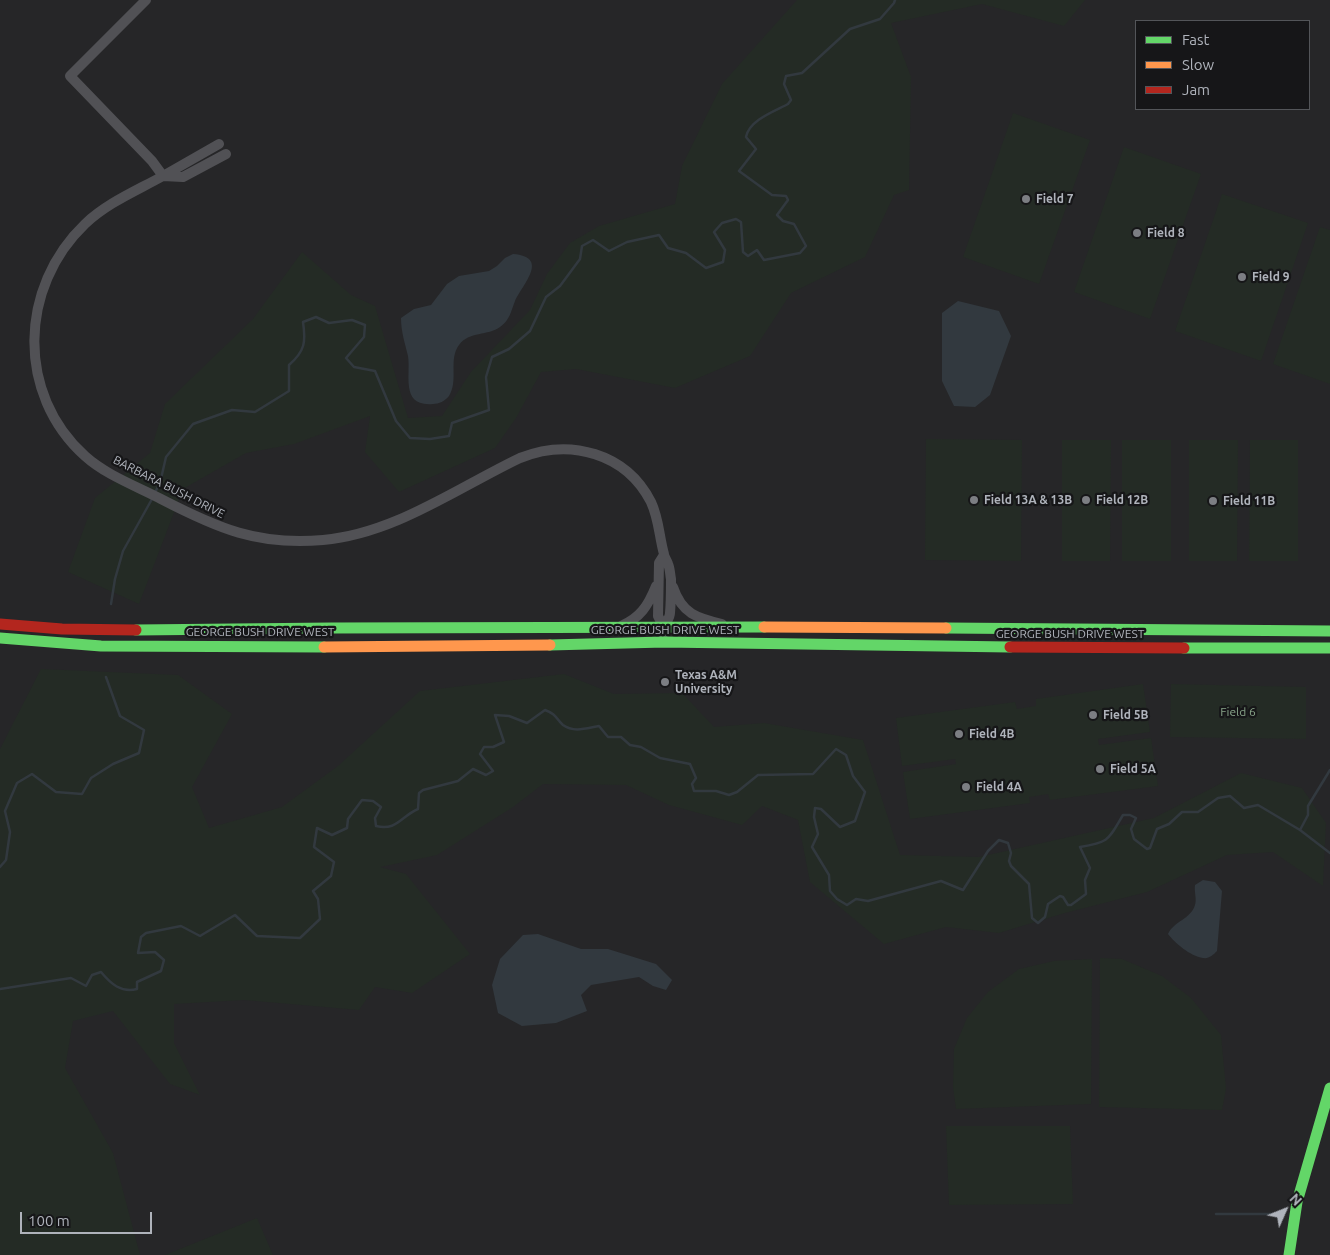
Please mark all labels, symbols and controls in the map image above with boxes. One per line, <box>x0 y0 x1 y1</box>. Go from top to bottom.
legend <box>1135 20 1310 110</box>
text: Fast <box>1182 31 1209 48</box>
text: Slow <box>1182 56 1214 73</box>
text: Jam <box>1182 81 1210 98</box>
place label: Field 7 <box>1036 192 1073 206</box>
marker: Field 7 <box>1020 193 1032 205</box>
place label: Field 8 <box>1147 226 1184 240</box>
marker: Field 8 <box>1131 227 1143 239</box>
place label: Field 9 <box>1252 270 1289 284</box>
marker: Field 9 <box>1236 271 1248 283</box>
street label: BARBARA BUSH DRIVE <box>111 453 227 521</box>
place label: Field 13A & 13B <box>984 493 1072 507</box>
place label: Field 12B <box>1096 493 1148 507</box>
marker: Field 13A & 13B <box>968 494 980 506</box>
marker: Field 12B <box>1080 494 1092 506</box>
place label: Field 11B <box>1223 494 1275 508</box>
marker: Field 11B <box>1207 495 1219 507</box>
street label: GEORGE BUSH DRIVE WEST <box>591 623 739 637</box>
street label: GEORGE BUSH DRIVE WEST <box>186 625 334 639</box>
street label: GEORGE BUSH DRIVE WEST <box>996 627 1144 641</box>
place label: Texas A&M University <box>675 668 737 696</box>
marker: Texas A&M University <box>659 676 671 688</box>
park label: Field 6 <box>1220 705 1256 719</box>
place label: Field 5B <box>1103 708 1148 722</box>
marker: Field 5B <box>1087 709 1099 721</box>
place label: Field 4B <box>969 727 1014 741</box>
marker: Field 4B <box>953 728 965 740</box>
place label: Field 5A <box>1110 762 1156 776</box>
marker: Field 5A <box>1094 763 1106 775</box>
place label: Field 4A <box>976 780 1022 794</box>
marker: Field 4A <box>960 781 972 793</box>
north arrow <box>1260 1185 1310 1235</box>
text: N <box>1286 1190 1305 1209</box>
scale bar <box>22 1202 155 1234</box>
text: 100 m <box>28 1212 70 1229</box>

